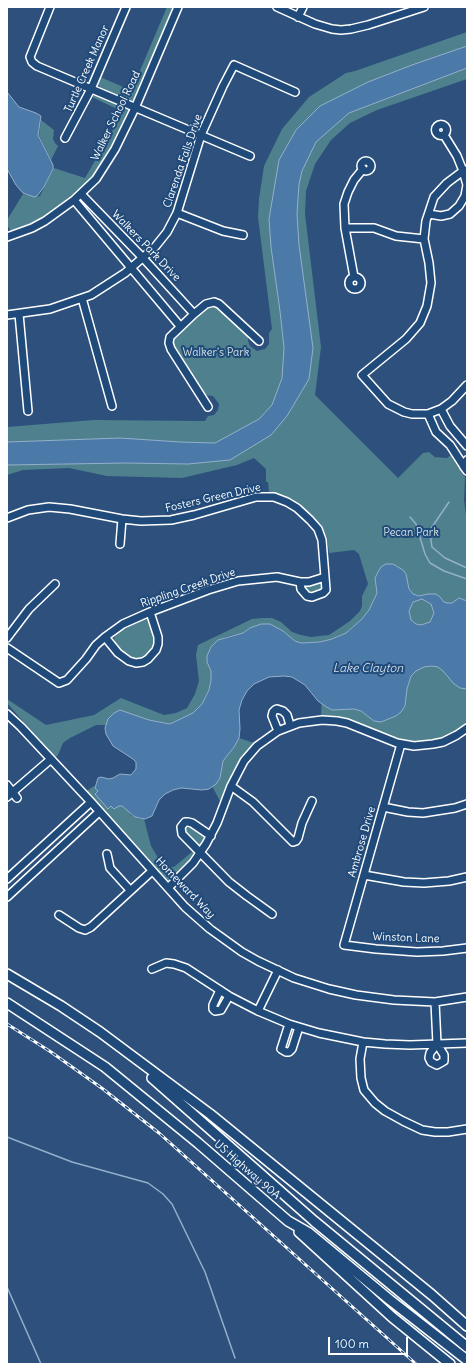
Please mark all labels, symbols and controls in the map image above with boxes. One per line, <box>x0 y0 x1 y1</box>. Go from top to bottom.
street label: Turtle Creek Manor <box>62 23 112 115</box>
street label: Walker School Road <box>89 69 143 163</box>
street label: Clarenda Falls Drive <box>161 112 205 210</box>
street label: Walkers Park Drive <box>109 208 183 284</box>
park label: Walker's Park <box>183 346 249 360</box>
street label: Fosters Green Drive <box>164 481 262 515</box>
park label: Pecan Park <box>383 526 439 540</box>
street label: Rippling Creek Drive <box>139 566 237 610</box>
water label: Lake Clayton <box>333 662 403 676</box>
street label: Ambrose Drive <box>346 805 378 879</box>
street label: Homeward Way <box>152 855 218 921</box>
street label: Winston Lane <box>372 930 440 946</box>
street label: US Highway 90A <box>211 1138 283 1202</box>
scale bar <box>330 1329 410 1355</box>
text: 100 m <box>335 1336 369 1351</box>

